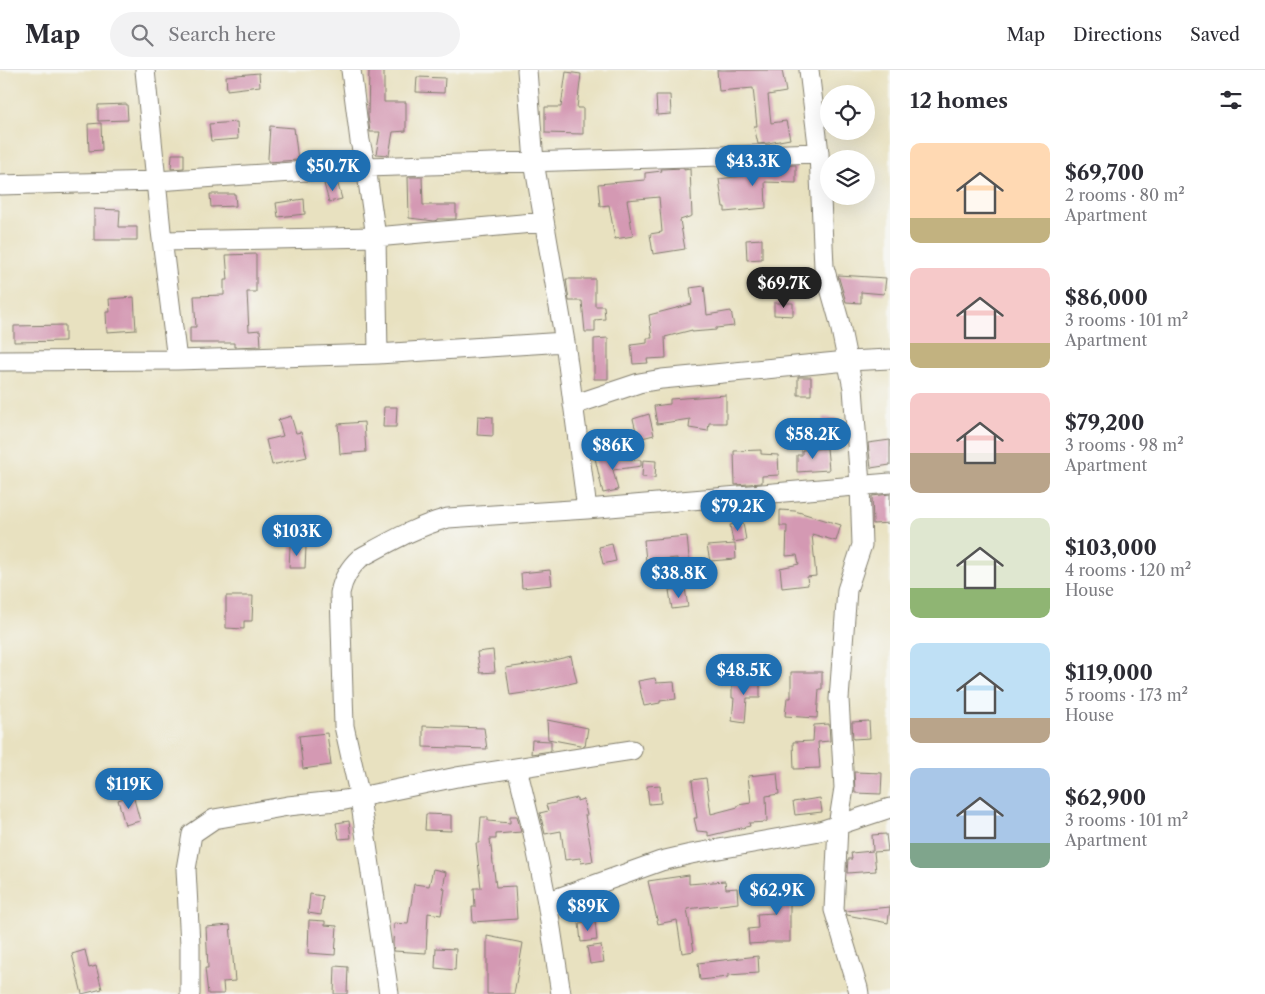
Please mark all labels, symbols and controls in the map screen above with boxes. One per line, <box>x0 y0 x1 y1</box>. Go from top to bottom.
search box <box>110 12 460 57</box>
text: Map <box>25 20 80 49</box>
icon: search <box>128 21 156 49</box>
text: Search here <box>168 23 276 46</box>
text: Map <box>1006 24 1045 46</box>
text: Directions <box>1073 24 1162 46</box>
text: Saved <box>1190 24 1240 46</box>
map controls <box>820 85 875 205</box>
button: locate <box>820 85 875 140</box>
icon: filters <box>1217 86 1245 114</box>
text: 12 homes <box>910 88 1008 113</box>
pin: $43.3K <box>712 144 794 187</box>
pin: $50.7K <box>292 150 374 192</box>
button: layers <box>820 150 875 205</box>
text: $43.3K <box>726 151 780 171</box>
text: $50.7K <box>306 156 360 176</box>
text: $69,700 <box>1065 160 1144 185</box>
icon: home <box>950 163 1010 223</box>
text: 2 rooms · 80 m² <box>1065 185 1185 205</box>
text: Apartment <box>1065 205 1147 225</box>
pin: $69.7K <box>743 266 825 309</box>
text: $69.7K <box>758 273 810 293</box>
text: $86,000 <box>1065 285 1148 310</box>
icon: home <box>950 288 1010 348</box>
text: 3 rooms · 101 m² <box>1065 310 1188 330</box>
text: Apartment <box>1065 330 1147 350</box>
text: $79,200 <box>1065 410 1144 435</box>
icon: home <box>950 413 1010 473</box>
pin: $58.2K <box>772 418 854 460</box>
text: $58.2K <box>786 424 840 444</box>
pin: $86K <box>583 428 643 471</box>
text: $86K <box>592 435 634 455</box>
text: 3 rooms · 98 m² <box>1065 435 1184 455</box>
text: Apartment <box>1065 455 1147 475</box>
pin: $79.2K <box>697 490 779 532</box>
text: $79.2K <box>712 496 764 516</box>
pin: $103K <box>262 514 332 557</box>
text: $103K <box>273 521 321 541</box>
text: $103,000 <box>1065 535 1157 560</box>
icon: home <box>950 538 1010 598</box>
pin: $38.8K <box>638 556 720 599</box>
text: 4 rooms · 120 m² <box>1065 560 1191 580</box>
text: $38.8K <box>652 563 706 583</box>
text: House <box>1065 580 1114 600</box>
pin: $48.5K <box>703 654 785 696</box>
text: $48.5K <box>717 660 771 680</box>
text: $119,000 <box>1065 660 1153 685</box>
icon: home <box>950 663 1010 723</box>
text: 5 rooms · 173 m² <box>1065 685 1188 705</box>
text: House <box>1065 705 1114 725</box>
pin: $119K <box>94 768 164 810</box>
text: $119K <box>106 774 152 794</box>
text: $62,900 <box>1065 785 1146 810</box>
icon: home <box>950 788 1010 848</box>
text: 3 rooms · 101 m² <box>1065 810 1188 830</box>
text: Apartment <box>1065 830 1147 850</box>
pin: $62.9K <box>736 874 818 916</box>
text: $62.9K <box>750 880 804 900</box>
pin: $89K <box>558 890 618 932</box>
text: $89K <box>567 896 609 916</box>

